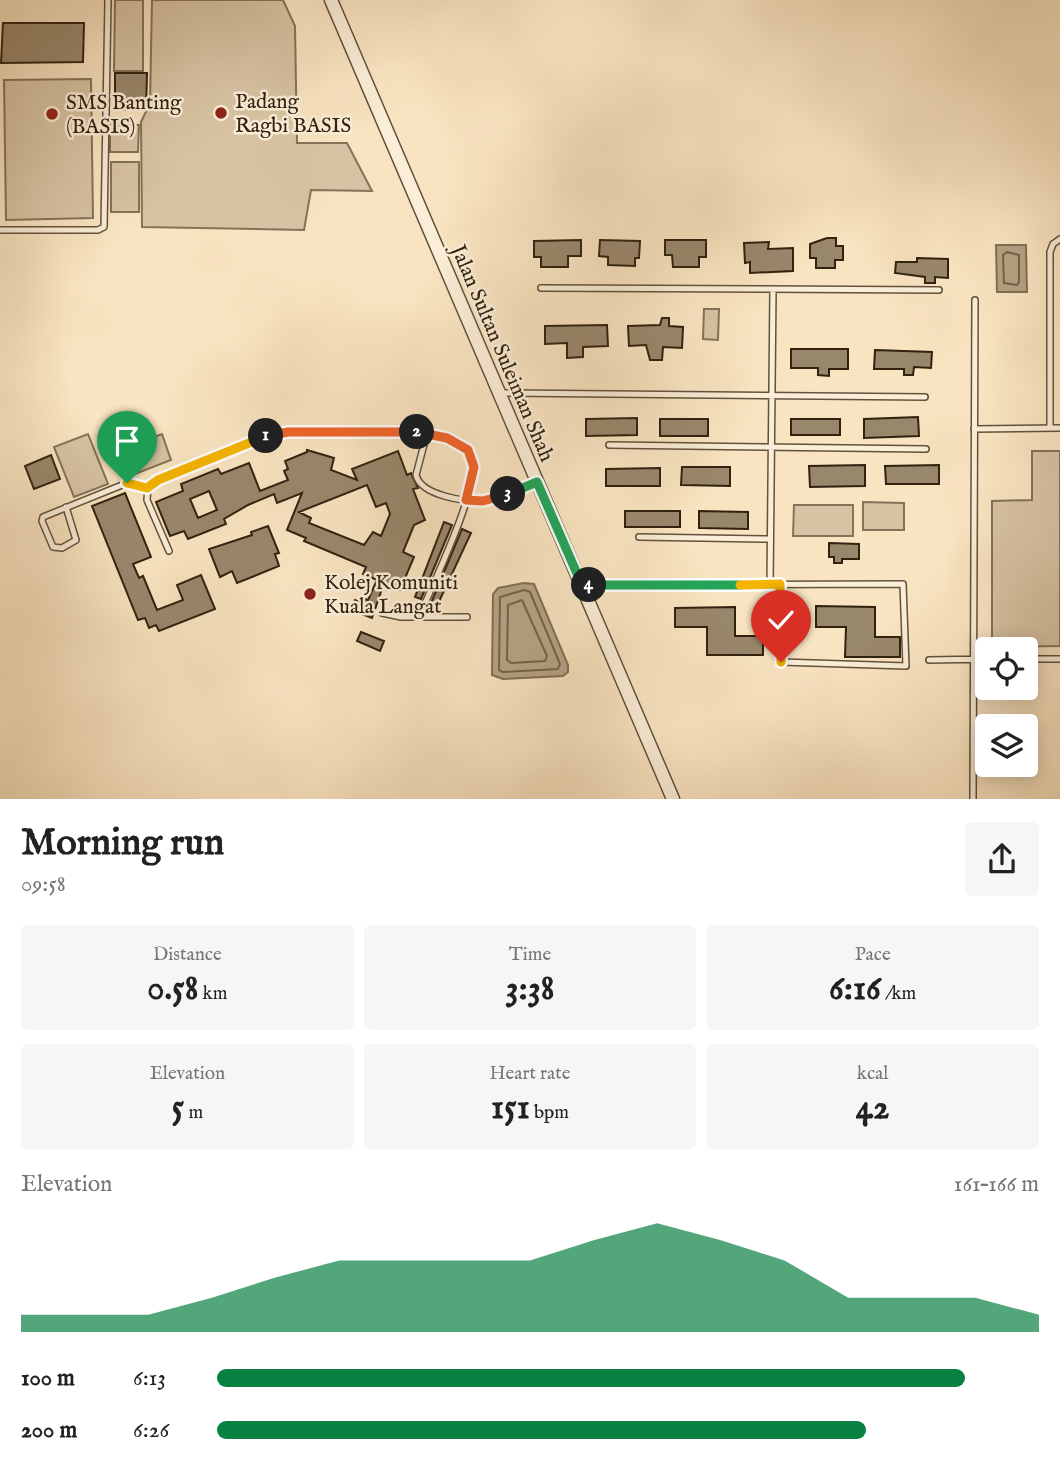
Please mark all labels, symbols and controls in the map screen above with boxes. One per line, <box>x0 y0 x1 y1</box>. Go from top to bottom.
place label: Padang Ragbi BASIS <box>235 89 351 140</box>
place label: SMS Banting (BASIS) <box>66 90 182 141</box>
marker: Padang Ragbi BASIS <box>213 105 229 121</box>
marker: SMS Banting (BASIS) <box>44 106 60 122</box>
street label: Jalan Sultan Suleiman Shah <box>443 239 560 466</box>
pin <box>97 411 157 483</box>
pin: 2 <box>400 414 434 450</box>
pin: 1 <box>248 418 284 453</box>
text: 2 <box>412 419 421 443</box>
icon: arrive <box>108 422 146 460</box>
text: 1 <box>262 423 269 447</box>
pin: 3 <box>490 476 526 512</box>
text: 3 <box>504 481 511 505</box>
pin: 4 <box>572 568 606 602</box>
place label: Kolej Komuniti Kuala Langat <box>324 570 458 621</box>
text: 4 <box>584 572 593 596</box>
marker: Kolej Komuniti Kuala Langat <box>302 586 318 602</box>
pin <box>751 590 811 662</box>
icon: check <box>762 601 800 639</box>
map controls <box>975 637 1038 777</box>
button: locate <box>975 637 1038 700</box>
button: layers <box>975 714 1038 777</box>
text: Morning run <box>21 820 224 868</box>
button: share <box>965 822 1039 896</box>
text: 09:58 <box>21 870 66 899</box>
text: Distance <box>153 943 222 967</box>
text: Time <box>509 943 551 967</box>
text: Pace <box>855 943 891 967</box>
text: 0.58 <box>147 967 198 1012</box>
text: 3:38 <box>505 967 555 1012</box>
text: 6:16 <box>829 967 881 1012</box>
text: km <box>198 982 227 1006</box>
text: /km <box>881 982 916 1006</box>
text: Elevation <box>150 1062 225 1086</box>
text: Heart rate <box>489 1062 571 1086</box>
text: kcal <box>857 1062 888 1086</box>
text: 5 <box>172 1086 184 1131</box>
text: 151 <box>491 1086 530 1131</box>
text: 42 <box>856 1086 889 1131</box>
text: m <box>184 1101 203 1125</box>
text: bpm <box>530 1101 569 1125</box>
text: Elevation <box>21 1170 112 1199</box>
text: 161–166 m <box>954 1170 1039 1199</box>
text: 100 m <box>21 1364 75 1393</box>
text: 6:13 <box>133 1364 166 1393</box>
text: 200 m <box>21 1416 77 1445</box>
text: 6:26 <box>133 1416 169 1445</box>

